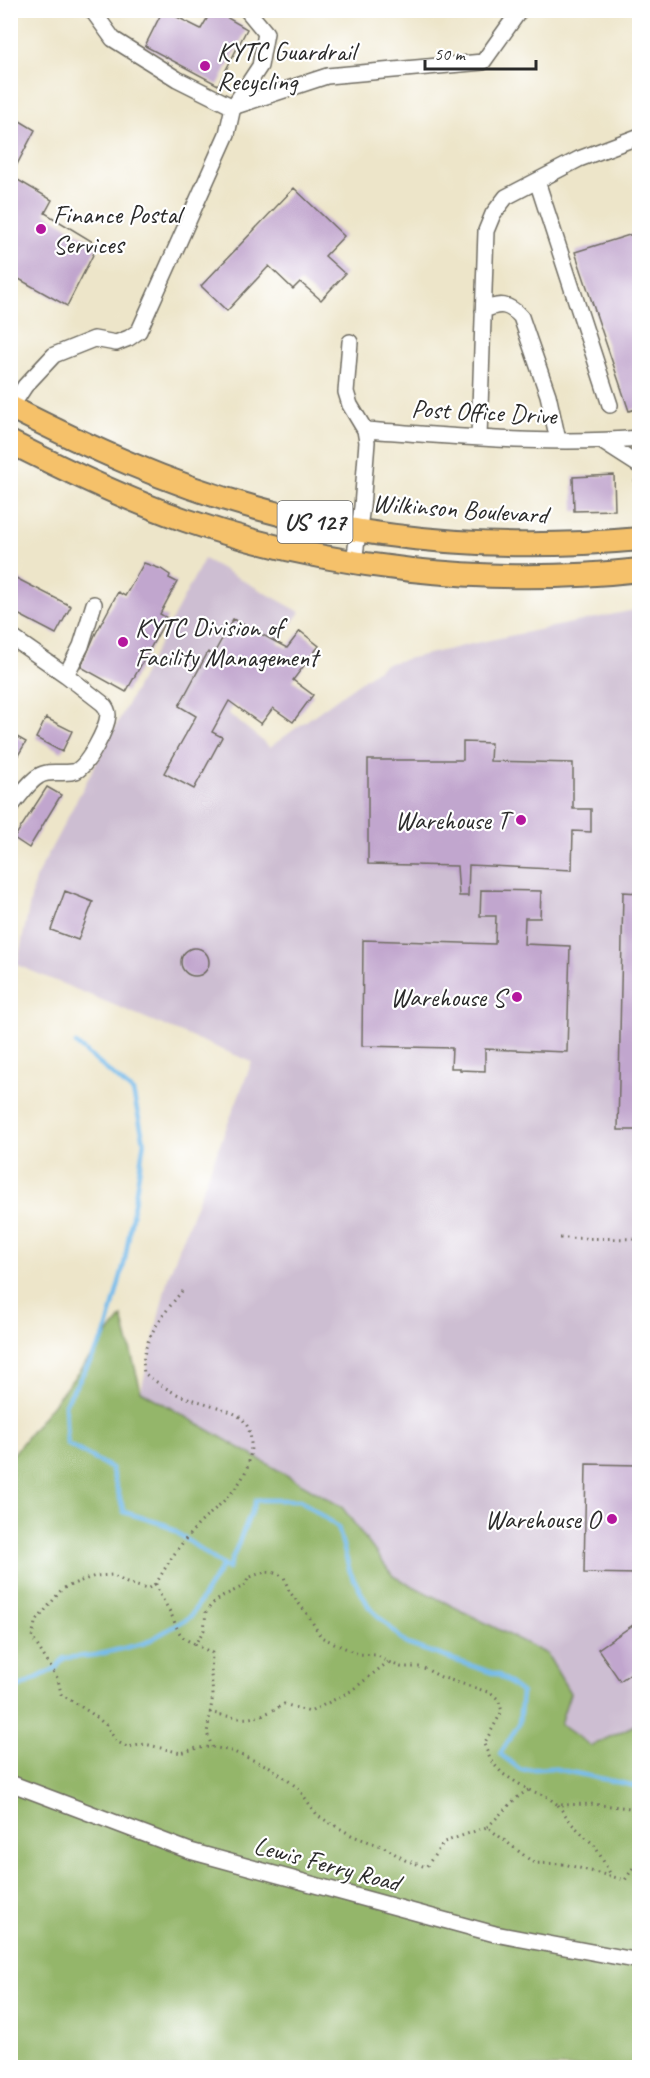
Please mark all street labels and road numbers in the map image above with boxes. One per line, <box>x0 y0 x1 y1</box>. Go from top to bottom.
street label: Post Office Drive <box>411 392 559 432</box>
street label: Wilkinson Boulevard <box>371 486 552 532</box>
road number: US 127 <box>278 501 352 543</box>
street label: Lewis Ferry Road <box>250 1829 407 1900</box>

